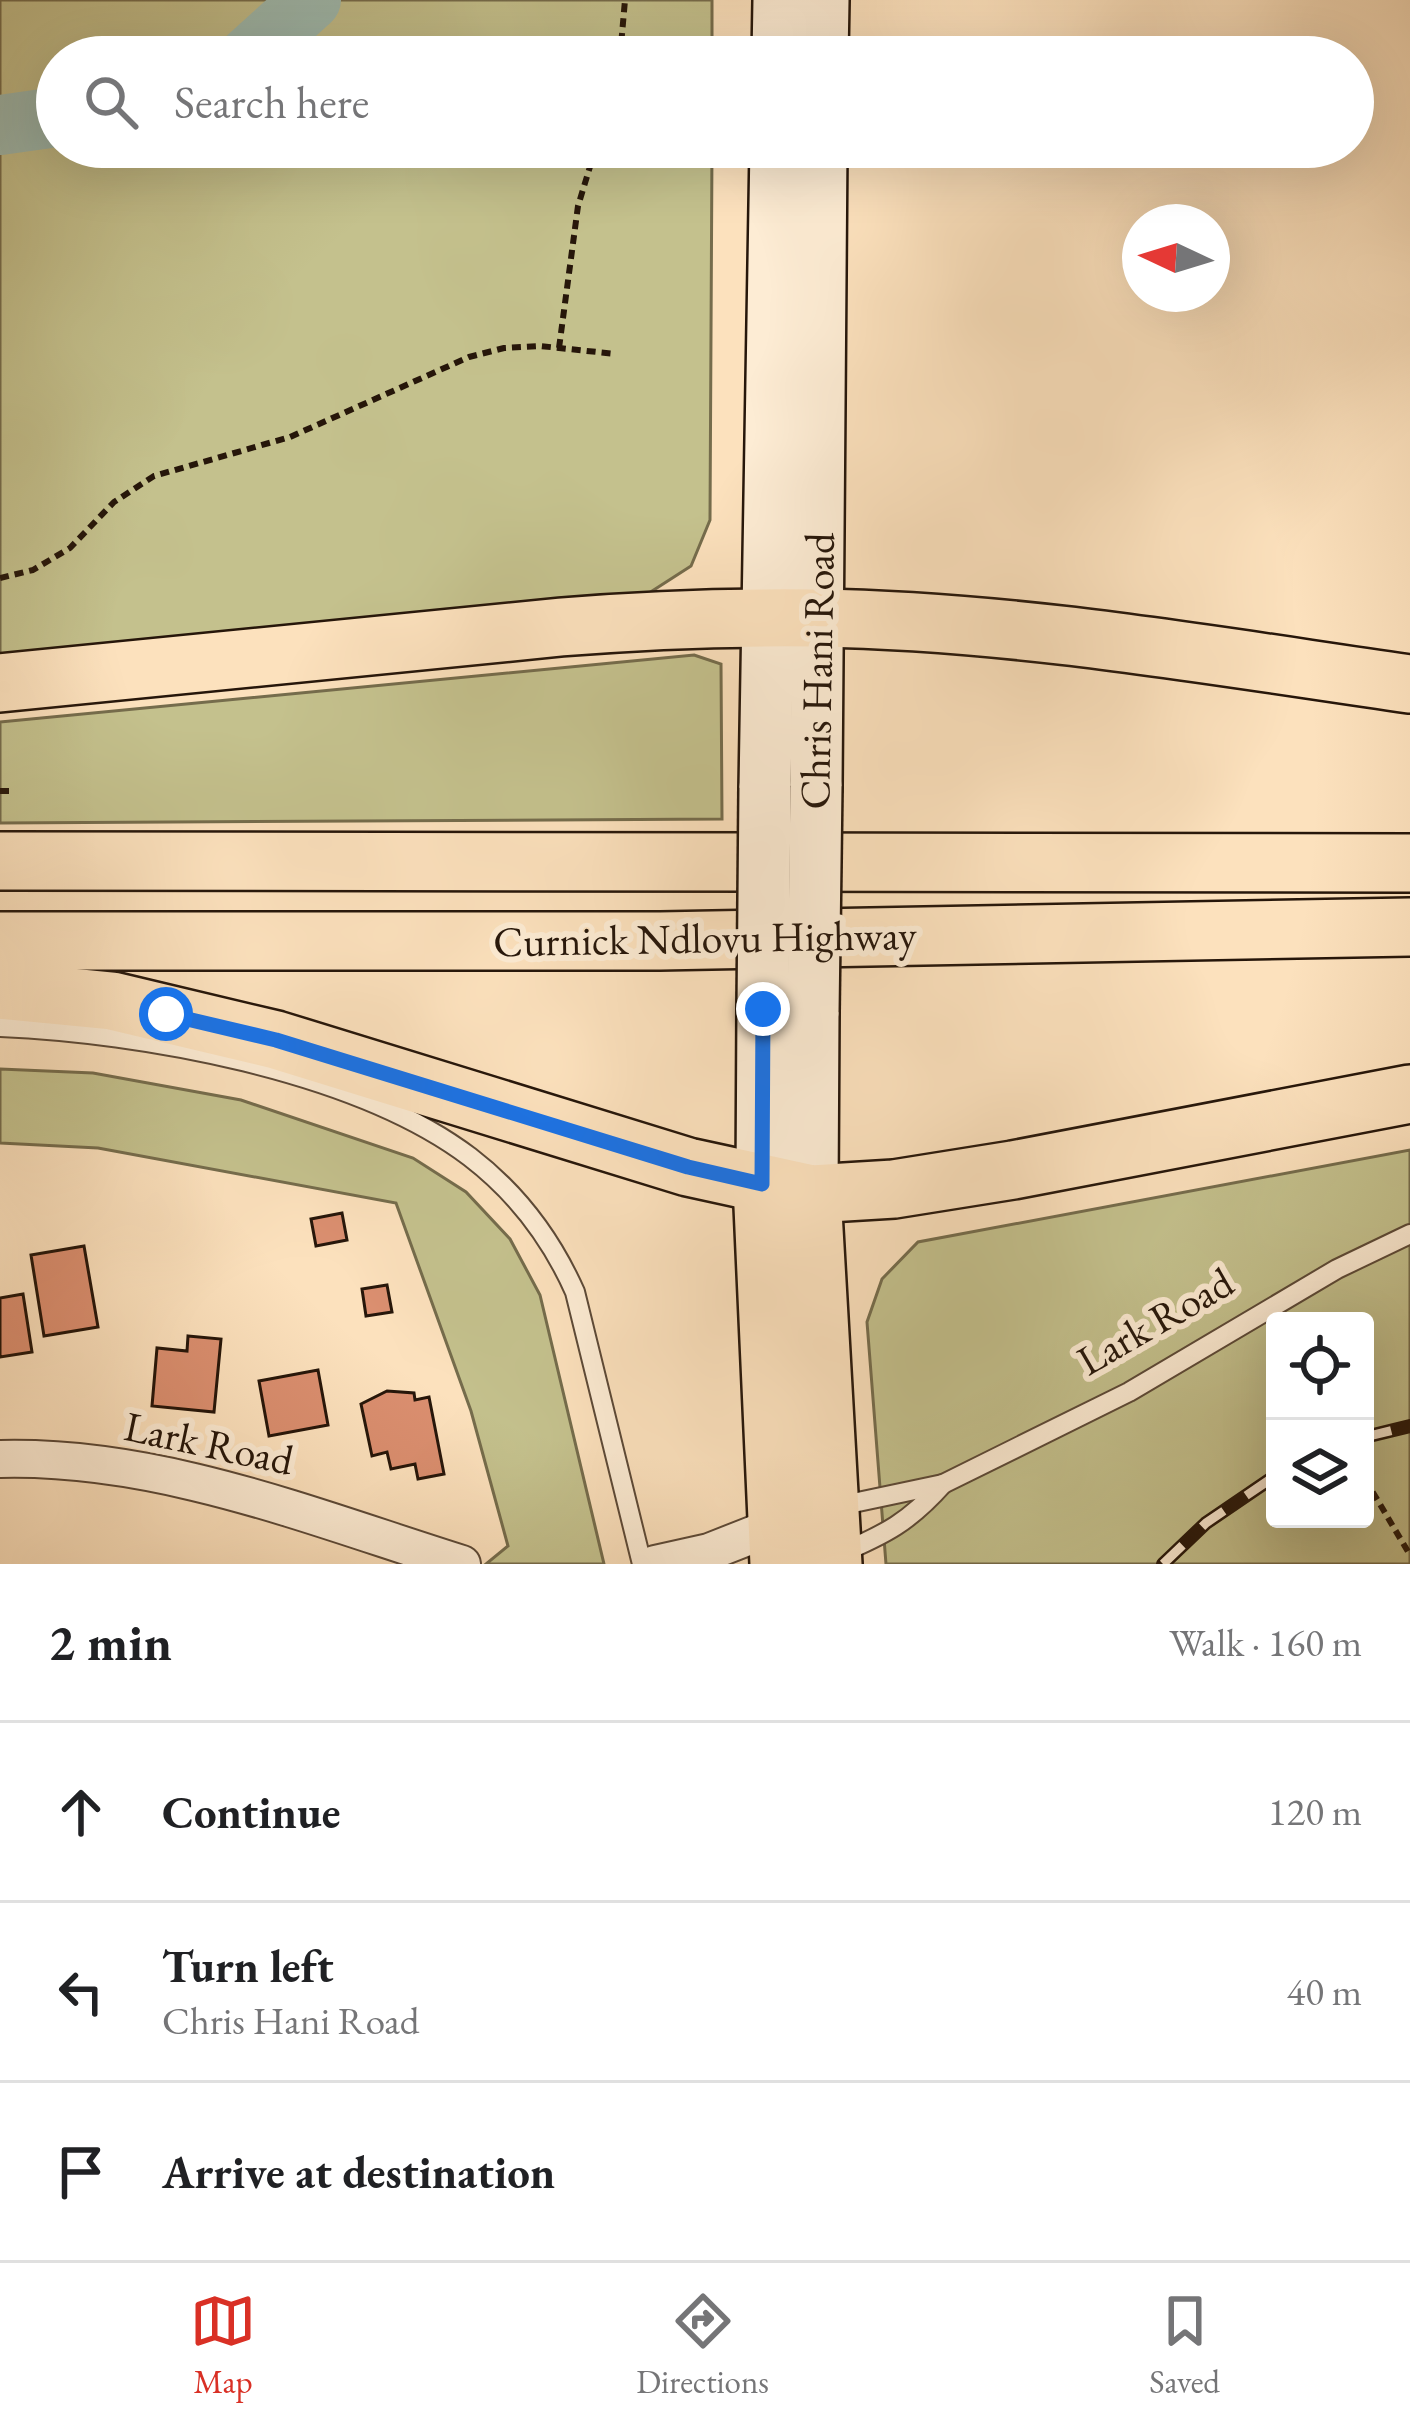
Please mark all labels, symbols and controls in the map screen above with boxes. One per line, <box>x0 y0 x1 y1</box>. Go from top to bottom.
search box <box>36 36 1374 168</box>
icon: search <box>78 69 144 135</box>
text: Search here <box>174 73 369 131</box>
north arrow <box>1122 204 1230 312</box>
street label: Chris Hani Road <box>787 531 847 810</box>
street label: Curnick Ndlovu Highway <box>493 907 918 969</box>
route end <box>736 982 790 1036</box>
route start <box>139 987 193 1041</box>
street label: Lark Road <box>1067 1254 1244 1388</box>
map controls <box>1266 1312 1374 1528</box>
button: locate <box>1266 1312 1374 1420</box>
street label: Lark Road <box>119 1398 299 1488</box>
button: layers <box>1266 1420 1374 1528</box>
text: 2 min <box>48 1609 172 1675</box>
text: Walk · 160 m <box>1169 1617 1362 1668</box>
icon: ahead <box>48 1779 114 1845</box>
text: Continue <box>162 1783 340 1841</box>
text: 120 m <box>1268 1786 1362 1837</box>
text: Turn left <box>162 1937 334 1995</box>
icon: left <box>48 1959 114 2025</box>
text: 40 m <box>1286 1966 1362 2017</box>
text: Chris Hani Road <box>162 1995 419 2046</box>
icon: arrive <box>48 2139 114 2205</box>
text: Arrive at destination <box>162 2143 555 2201</box>
tab: Map <box>190 2288 256 2403</box>
tab: Directions <box>636 2288 769 2403</box>
tab: Saved <box>1149 2288 1220 2403</box>

